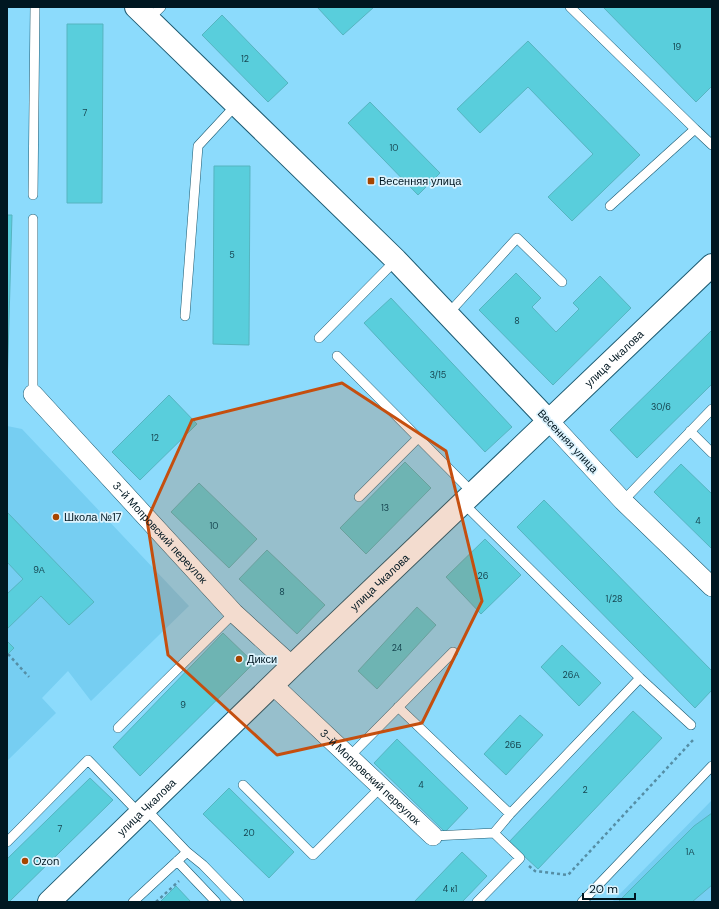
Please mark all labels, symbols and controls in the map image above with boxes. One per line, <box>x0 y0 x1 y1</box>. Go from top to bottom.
house number: 19 <box>673 41 682 53</box>
house number: 12 <box>241 53 249 65</box>
house number: 7 <box>83 107 88 119</box>
house number: 10 <box>390 142 398 154</box>
place label: Весенняя улица <box>379 174 462 188</box>
marker: Весенняя улица <box>366 176 376 186</box>
house number: 5 <box>229 249 235 261</box>
house number: 8 <box>514 315 520 327</box>
street label: улица Чкалова <box>582 327 647 390</box>
house number: 3/15 <box>430 369 446 381</box>
house number: 30/6 <box>651 401 671 413</box>
street label: Весенняя улица <box>535 406 602 477</box>
house number: 12 <box>151 432 159 444</box>
street label: 3-й Мопровский переулок <box>110 479 211 587</box>
house number: 13 <box>381 502 389 514</box>
place label: Школа №17 <box>64 510 122 524</box>
marker: Школа №17 <box>51 512 61 522</box>
house number: 4 <box>695 515 701 527</box>
house number: 10 <box>210 520 218 532</box>
street label: улица Чкалова <box>347 550 413 614</box>
house number: 9А <box>33 564 45 576</box>
house number: 26 <box>478 570 489 582</box>
house number: 8 <box>279 586 285 598</box>
house number: 1/28 <box>606 593 622 605</box>
house number: 24 <box>392 642 403 654</box>
place label: Дикси <box>247 652 277 666</box>
marker: Дикси <box>234 654 244 664</box>
house number: 26А <box>563 669 579 681</box>
house number: 9 <box>180 699 186 711</box>
street label: 3-й Мопровский переулок <box>317 726 424 828</box>
house number: 26Б <box>505 739 521 751</box>
street label: улица Чкалова <box>114 775 179 839</box>
house number: 4 <box>418 779 424 791</box>
house number: 2 <box>582 784 588 796</box>
house number: 7 <box>58 823 63 835</box>
house number: 20 <box>243 827 255 839</box>
house number: 1А <box>686 846 694 858</box>
place label: Ozon <box>33 854 59 868</box>
marker: Ozon <box>20 856 30 866</box>
scale bar <box>583 875 635 901</box>
text: 20 m <box>589 881 618 897</box>
house number: 4 к1 <box>443 883 457 895</box>

